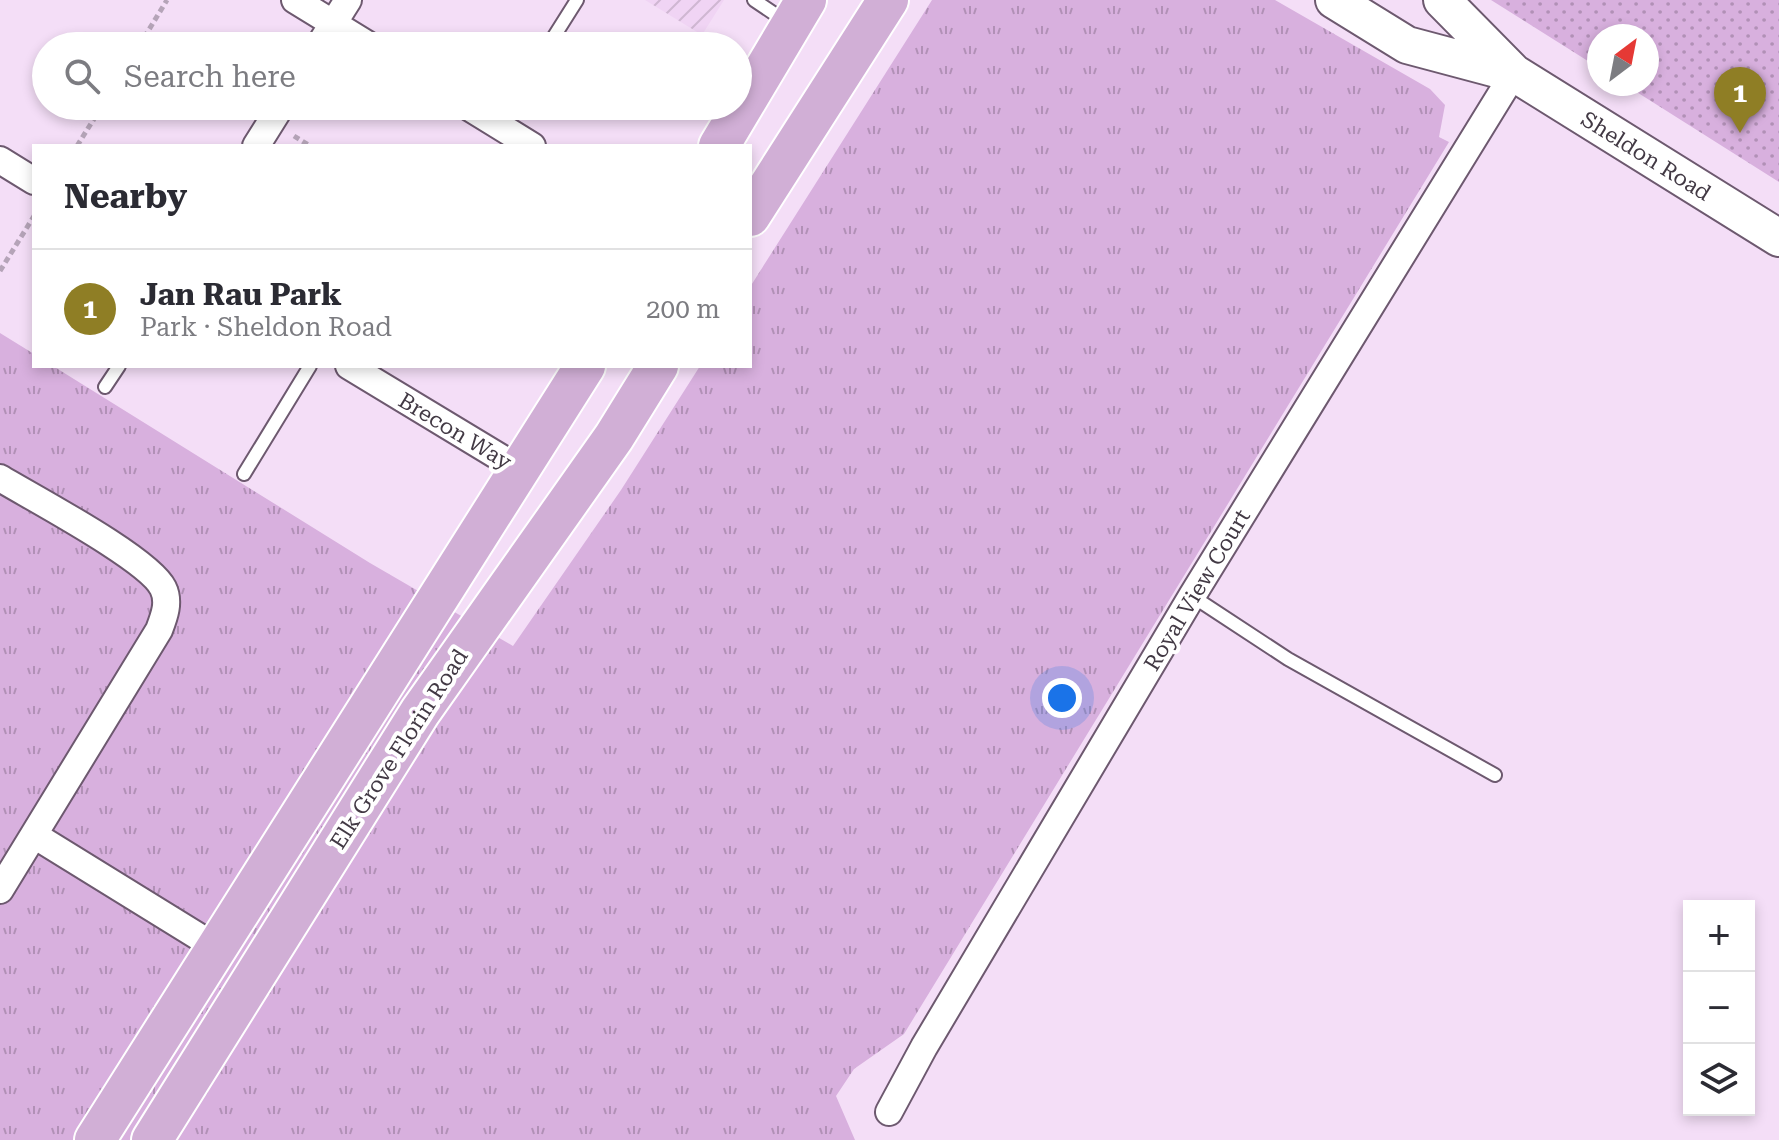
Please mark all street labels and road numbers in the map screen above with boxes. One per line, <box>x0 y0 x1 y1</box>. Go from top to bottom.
street label: Sheldon Road <box>1577 106 1715 206</box>
street label: Brecon Way <box>394 388 516 474</box>
street label: Royal View Court <box>1139 505 1255 675</box>
street label: Elk Grove Florin Road <box>325 645 473 853</box>

